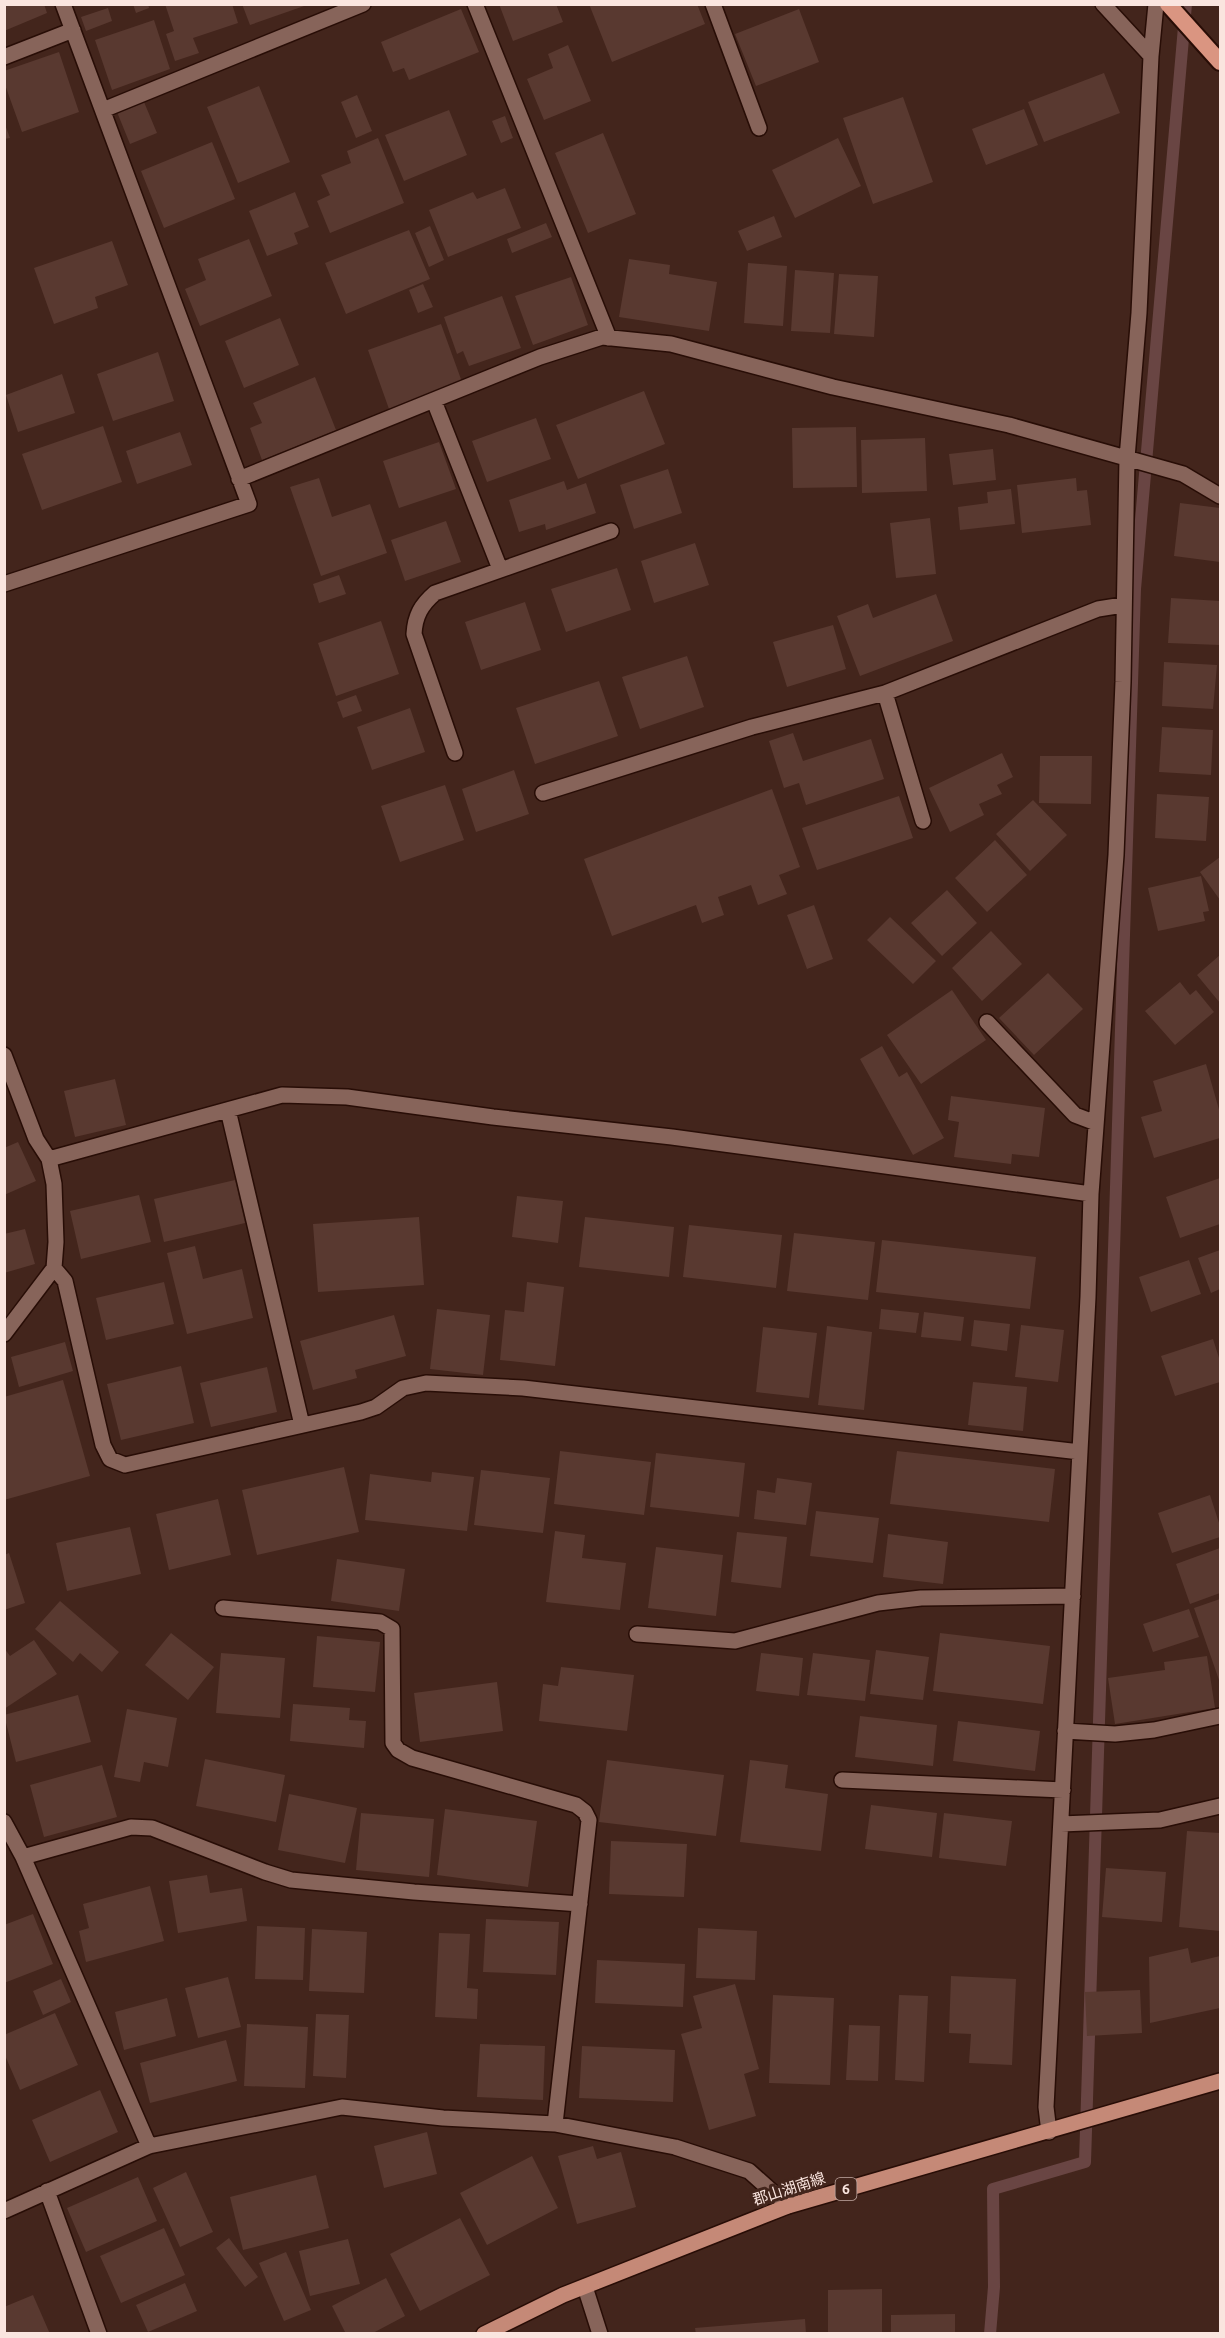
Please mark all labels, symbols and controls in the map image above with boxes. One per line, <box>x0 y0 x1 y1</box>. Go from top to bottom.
street label: 郡山湖南線 <box>751 2169 827 2208</box>
road number: 6 <box>836 2178 856 2200</box>

